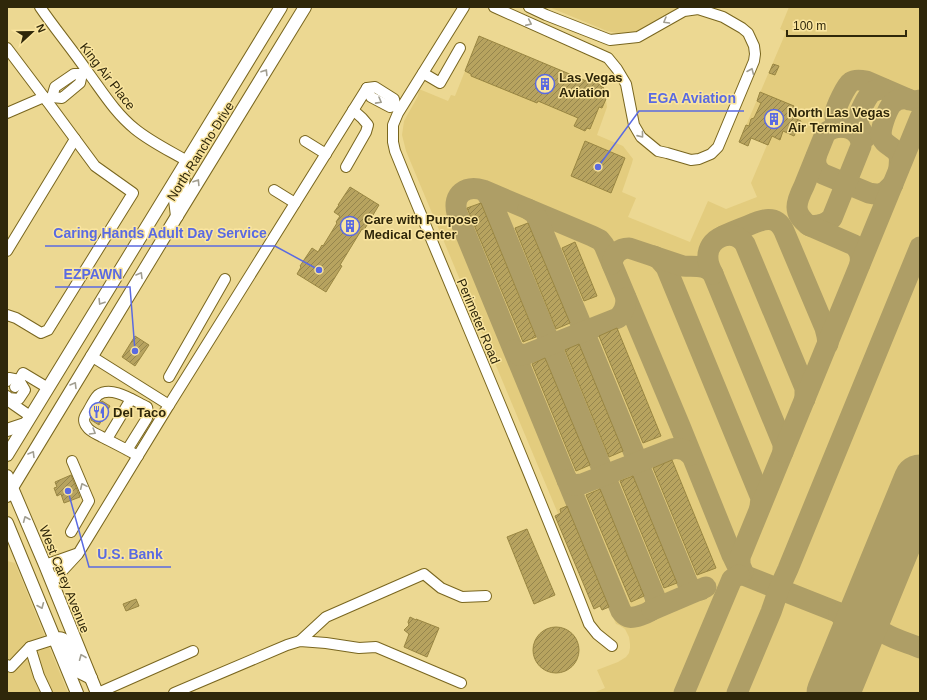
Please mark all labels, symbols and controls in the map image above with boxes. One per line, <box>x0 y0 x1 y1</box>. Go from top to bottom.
north arrow <box>12 12 52 52</box>
scale bar <box>787 12 906 38</box>
one-way arrow <box>663 16 670 23</box>
one-way arrow <box>525 18 533 26</box>
text: 100 m <box>793 19 826 33</box>
text: N <box>34 22 48 34</box>
street label: King Air Place <box>77 40 138 113</box>
one-way arrow <box>746 67 754 74</box>
one-way arrow <box>261 69 268 76</box>
place label: Las Vegas Aviation <box>559 70 623 100</box>
building icon: Las Vegas Aviation <box>534 73 556 95</box>
callout: EGA Aviation <box>639 85 744 111</box>
text: EGA Aviation <box>648 90 736 106</box>
one-way arrow <box>375 96 382 104</box>
street label: North Rancho Drive <box>164 99 237 204</box>
place label: North Las Vegas Air Terminal <box>788 105 890 135</box>
building icon: North Las Vegas Air Terminal <box>763 108 785 130</box>
one-way arrow <box>636 130 643 138</box>
one-way arrow <box>193 179 200 186</box>
place label: Care with Purpose Medical Center <box>364 212 478 242</box>
building icon: Care with Purpose Medical Center <box>339 215 361 237</box>
callout: Caring Hands Adult Day Service <box>45 220 275 246</box>
text: Caring Hands Adult Day Service <box>53 225 267 241</box>
callout: EZPAWN <box>55 261 130 287</box>
text: EZPAWN <box>64 266 122 282</box>
one-way arrow <box>136 272 143 279</box>
street label: Perimeter Road <box>454 276 503 366</box>
one-way arrow <box>98 298 106 305</box>
one-way arrow <box>70 382 77 389</box>
restaurant icon: Del Taco <box>88 401 110 423</box>
place label: Del Taco <box>113 405 166 420</box>
one-way arrow <box>89 427 96 434</box>
one-way arrow <box>28 451 35 458</box>
one-way arrow <box>80 482 88 490</box>
one-way arrow <box>22 515 30 522</box>
street label: West Carey Avenue <box>36 523 93 635</box>
callout: U.S. Bank <box>89 541 171 567</box>
text: U.S. Bank <box>97 546 163 562</box>
one-way arrow <box>37 603 45 610</box>
one-way arrow <box>79 653 87 660</box>

